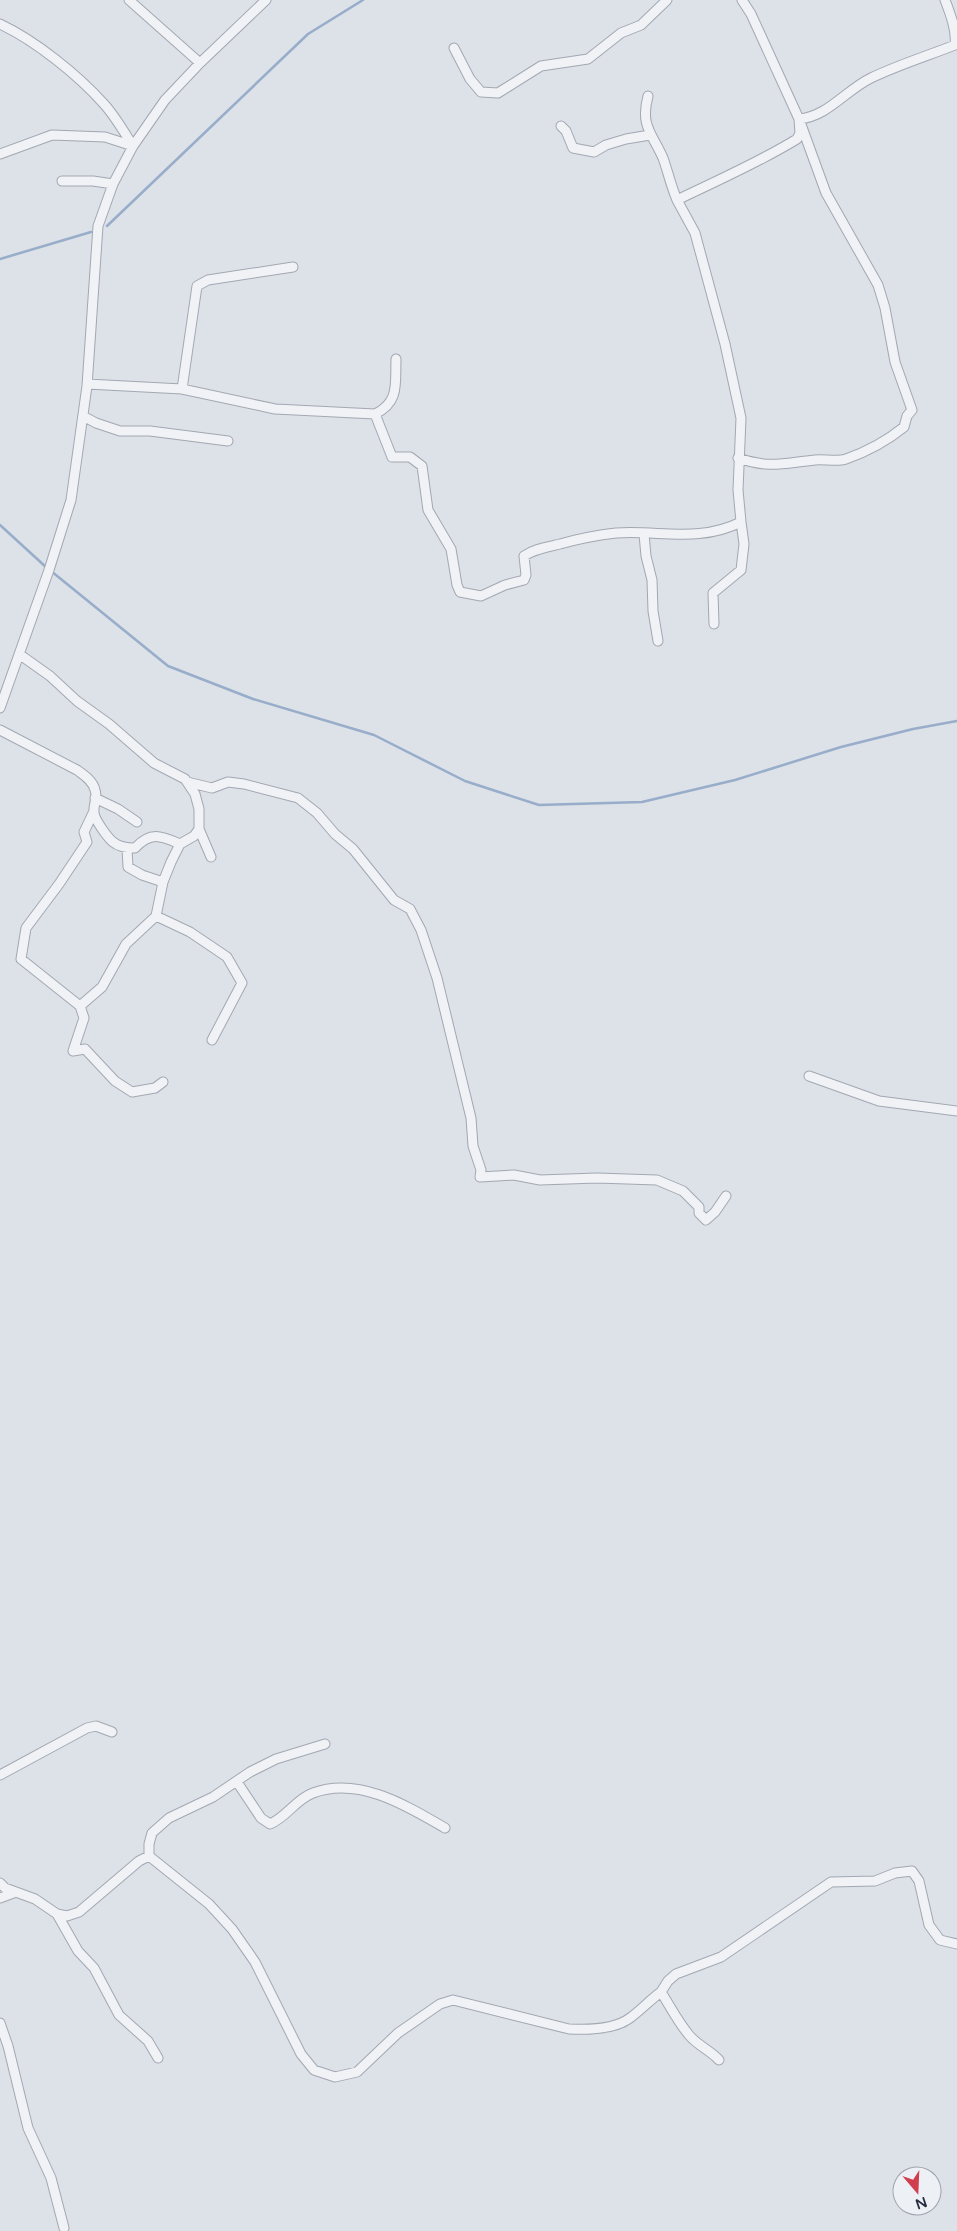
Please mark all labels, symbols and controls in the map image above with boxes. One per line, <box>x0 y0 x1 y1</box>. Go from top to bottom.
north arrow <box>892 2166 942 2216</box>
text: N <box>913 2193 929 2213</box>

